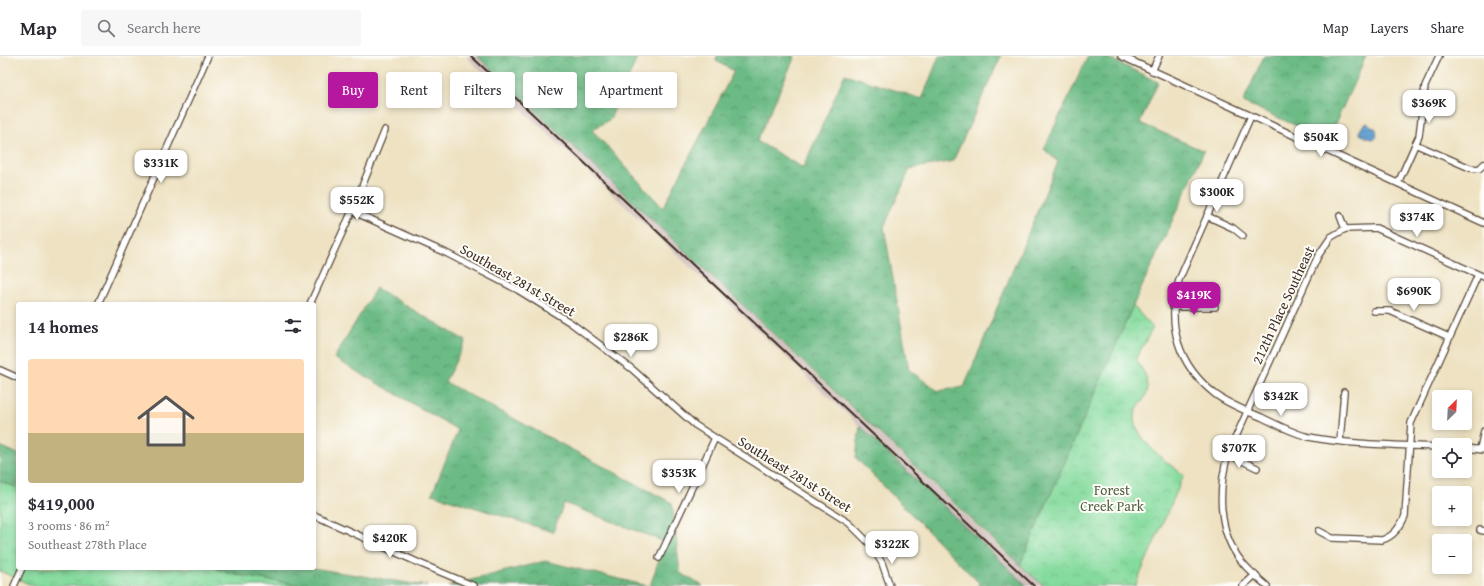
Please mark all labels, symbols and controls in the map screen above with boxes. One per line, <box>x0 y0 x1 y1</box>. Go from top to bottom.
search box <box>81 10 361 46</box>
text: Map <box>20 14 57 42</box>
icon: search <box>95 17 117 39</box>
text: Search here <box>127 17 201 38</box>
text: Map <box>1323 18 1349 38</box>
text: Layers <box>1371 18 1409 38</box>
text: Share <box>1431 18 1464 38</box>
chip: Buy <box>328 72 378 108</box>
chip: Rent <box>386 72 442 108</box>
chip: Filters <box>450 72 515 108</box>
chip: New <box>523 72 577 108</box>
chip: Apartment <box>585 72 677 108</box>
pin: $369K <box>1401 90 1457 124</box>
text: $369K <box>1411 93 1447 112</box>
pin: $504K <box>1293 124 1349 158</box>
text: $504K <box>1303 127 1339 146</box>
pin: $331K <box>133 150 189 184</box>
text: $331K <box>143 153 179 172</box>
pin: $300K <box>1189 179 1245 213</box>
text: $300K <box>1199 182 1235 201</box>
pin: $552K <box>329 187 385 221</box>
text: $552K <box>339 190 375 209</box>
pin: $374K <box>1389 204 1445 238</box>
text: $374K <box>1399 207 1435 226</box>
street label: Southeast 281st Street <box>457 239 579 321</box>
street label: 212th Place Southeast <box>1247 243 1319 367</box>
pin: $690K <box>1386 278 1442 312</box>
text: $690K <box>1396 281 1432 300</box>
pin: $419K <box>1166 282 1222 316</box>
text: $419K <box>1176 285 1212 304</box>
text: 14 homes <box>28 314 99 339</box>
icon: filters <box>282 315 304 337</box>
pin: $286K <box>603 324 659 358</box>
text: $286K <box>613 327 649 346</box>
pin: $342K <box>1253 383 1309 417</box>
icon: home <box>130 385 202 457</box>
text: $342K <box>1263 386 1299 405</box>
north arrow <box>1432 390 1472 430</box>
map controls <box>1432 390 1472 574</box>
street label: Southeast 281st Street <box>734 431 856 517</box>
pin: $707K <box>1211 435 1267 469</box>
text: $707K <box>1221 438 1257 457</box>
button: locate <box>1432 438 1472 478</box>
pin: $353K <box>651 460 707 494</box>
text: $353K <box>661 463 697 482</box>
park label: Forest Creek Park <box>1080 480 1145 516</box>
button: + <box>1432 486 1472 526</box>
text: $419,000 <box>28 491 94 516</box>
text: 3 rooms · 86 m² <box>28 516 110 535</box>
pin: $420K <box>362 525 418 559</box>
text: $420K <box>372 528 408 547</box>
pin: $322K <box>864 531 920 565</box>
text: $322K <box>874 534 910 553</box>
button: − <box>1432 534 1472 574</box>
text: Southeast 278th Place <box>28 535 147 554</box>

